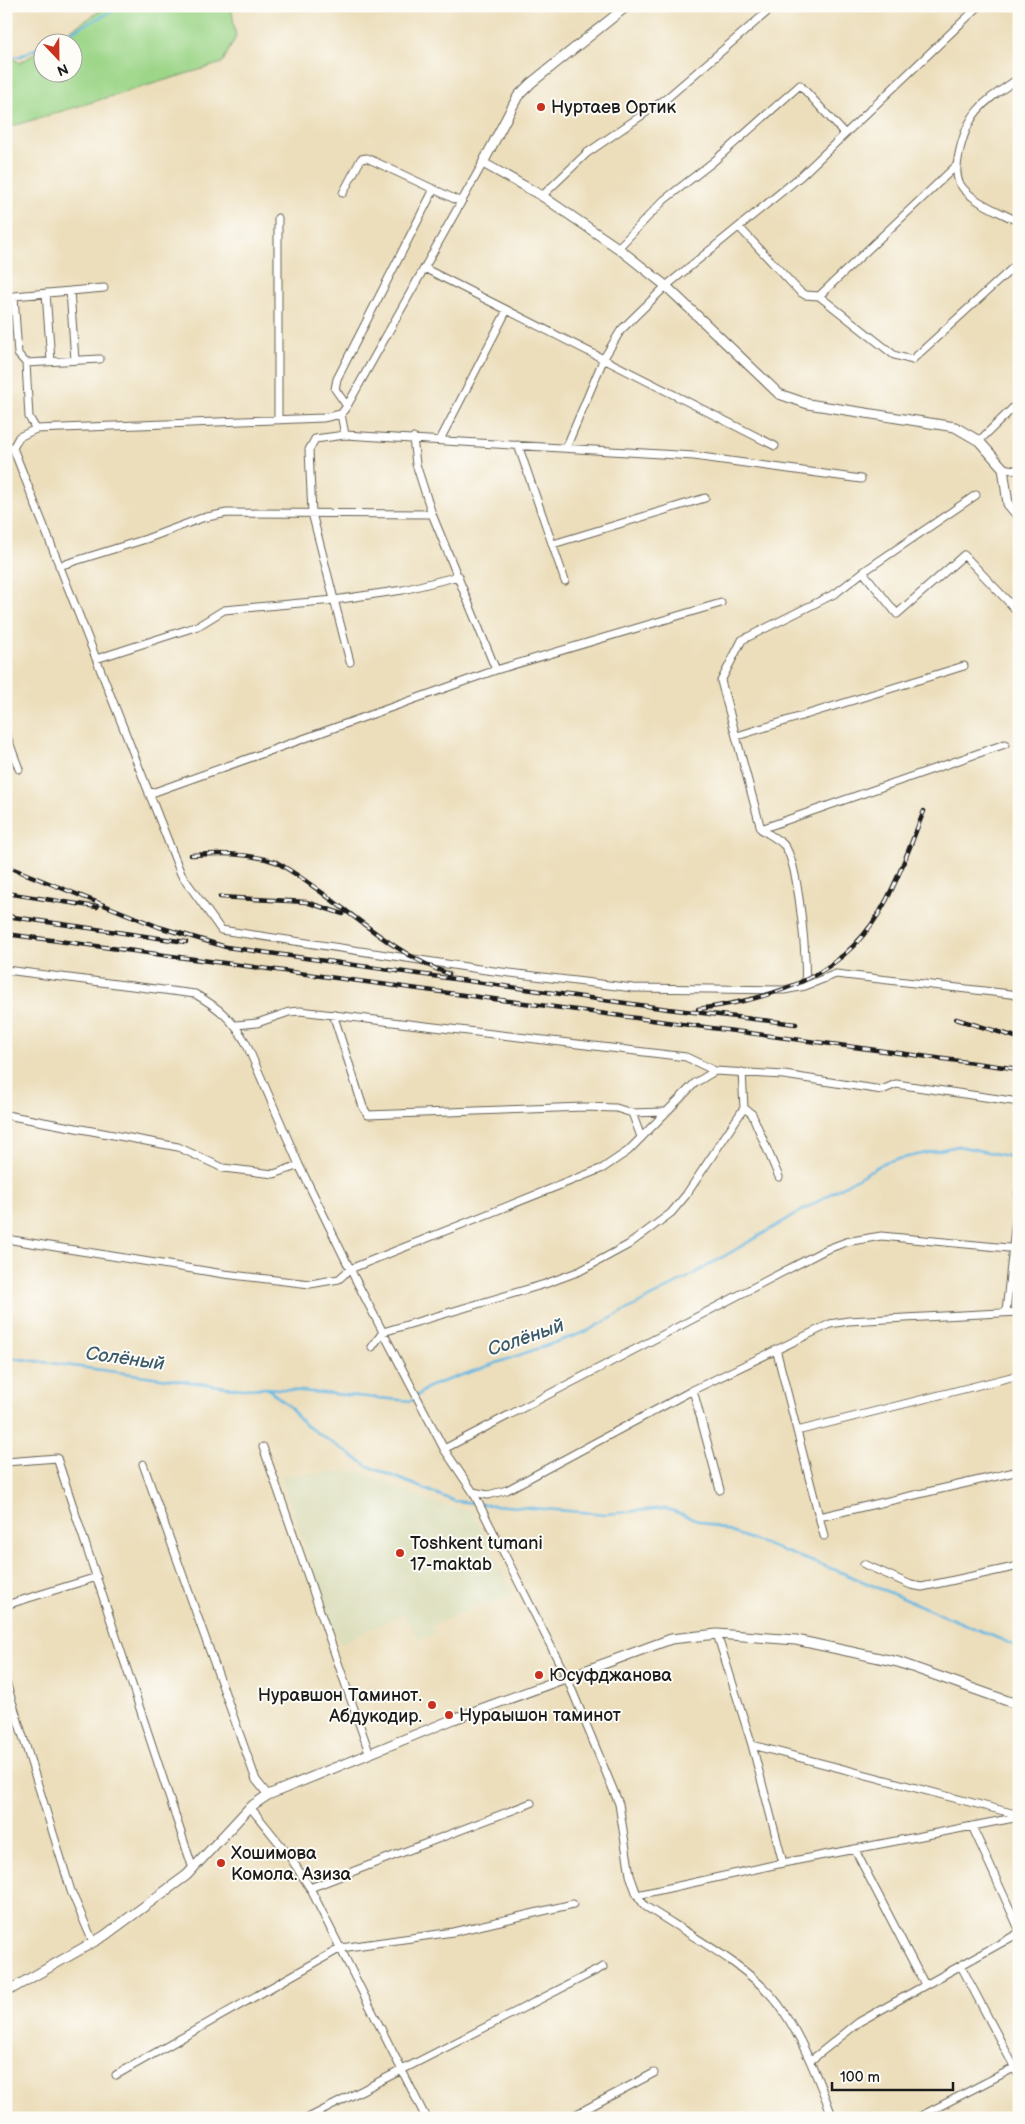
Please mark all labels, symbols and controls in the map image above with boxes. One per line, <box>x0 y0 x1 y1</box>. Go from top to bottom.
north arrow <box>32 32 82 82</box>
text: N <box>55 60 71 79</box>
place label: Нуртаев Ортик <box>551 97 677 118</box>
marker: Нуртаев Ортик <box>535 101 547 113</box>
water label: Солёный <box>485 1314 567 1362</box>
water label: Солёный <box>84 1342 166 1376</box>
place label: Toshkent tumani 17-maktab <box>410 1533 543 1575</box>
marker: Toshkent tumani 17-maktab <box>394 1547 406 1559</box>
place label: Юсуфджанова <box>549 1665 672 1686</box>
marker: Юсуфджанова <box>533 1669 545 1681</box>
place label: Нуравшон Таминот. Абдукодир. <box>258 1685 422 1727</box>
marker: Нуравшон Таминот. Абдукодир. <box>426 1699 438 1711</box>
place label: Нураышон таминот <box>459 1705 621 1726</box>
marker: Нураышон таминот <box>443 1709 455 1721</box>
place label: Хошимова Комола. Азиза <box>231 1843 352 1885</box>
marker: Хошимова Комола. Азиза <box>215 1857 227 1869</box>
scale bar <box>832 2059 954 2091</box>
text: 100 m <box>840 2068 880 2087</box>

